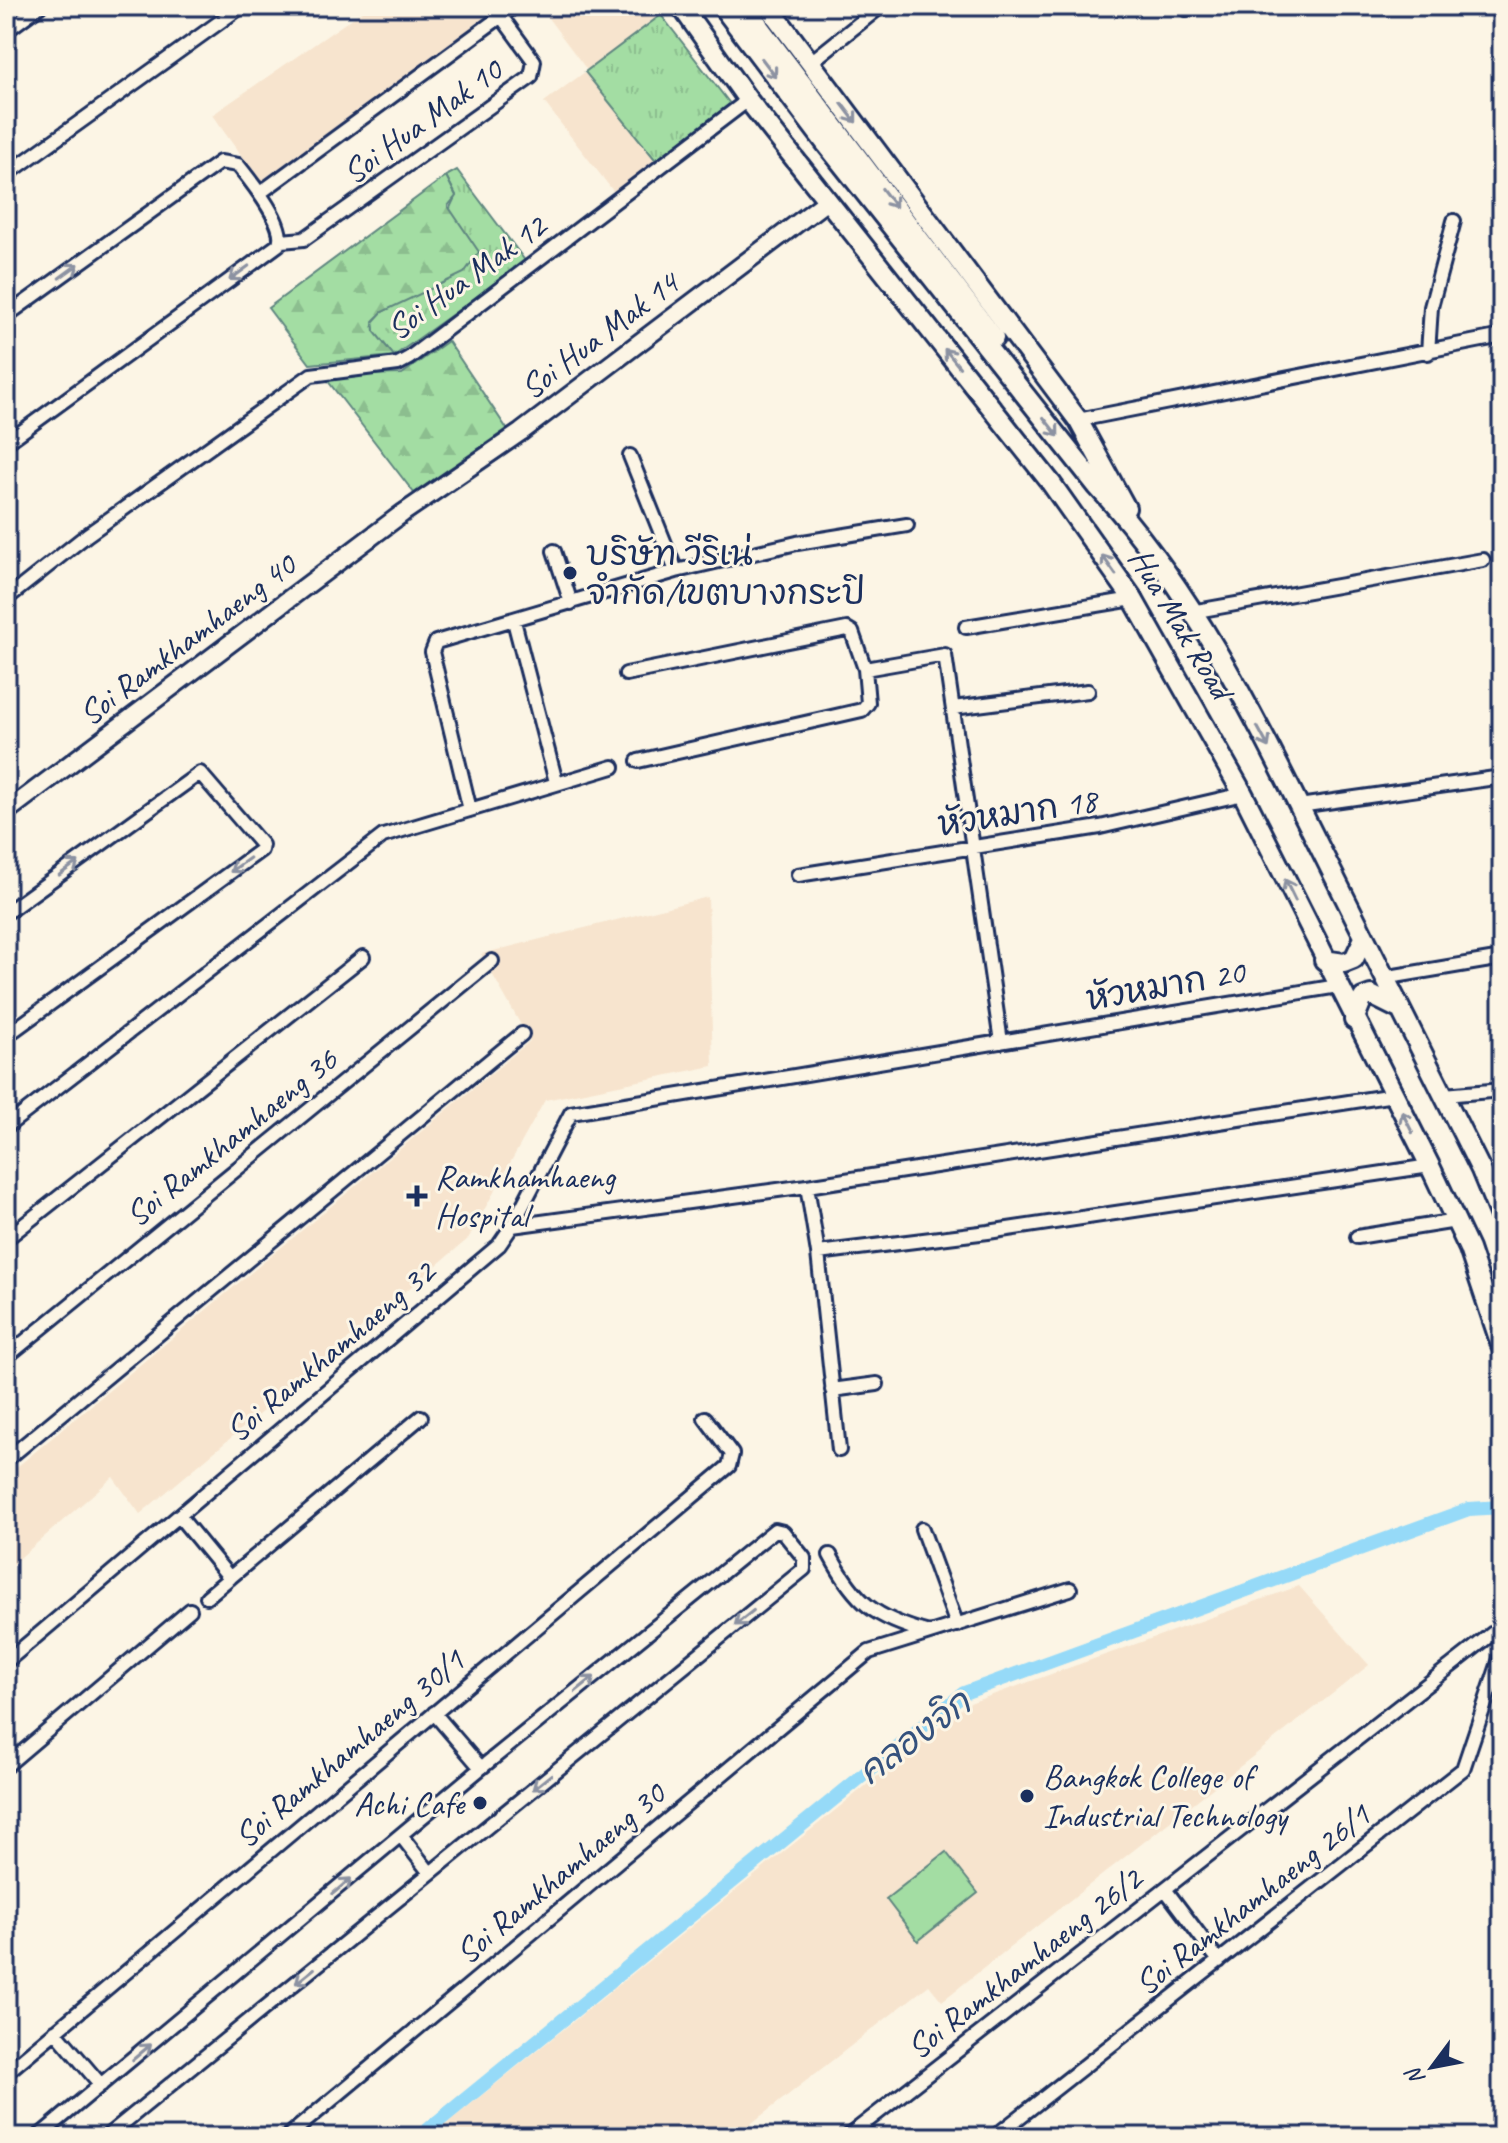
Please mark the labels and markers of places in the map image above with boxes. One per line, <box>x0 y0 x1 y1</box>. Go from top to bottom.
place label: บริษัท วีริเน่ จำกัด/เขตบางกระปิ <box>586 532 865 614</box>
marker: บริษัท วีริเน่ จำกัด/เขตบางกระปิ <box>561 564 579 582</box>
place label: Ramkhamhaeng Hospital <box>435 1155 617 1237</box>
marker: Ramkhamhaeng Hospital <box>406 1185 428 1207</box>
place label: Bangkok College of Industrial Technology <box>1043 1755 1290 1837</box>
place label: Achi Cafe <box>354 1782 466 1825</box>
marker: Bangkok College of Industrial Technology <box>1018 1787 1036 1805</box>
marker: Achi Cafe <box>471 1794 489 1812</box>

